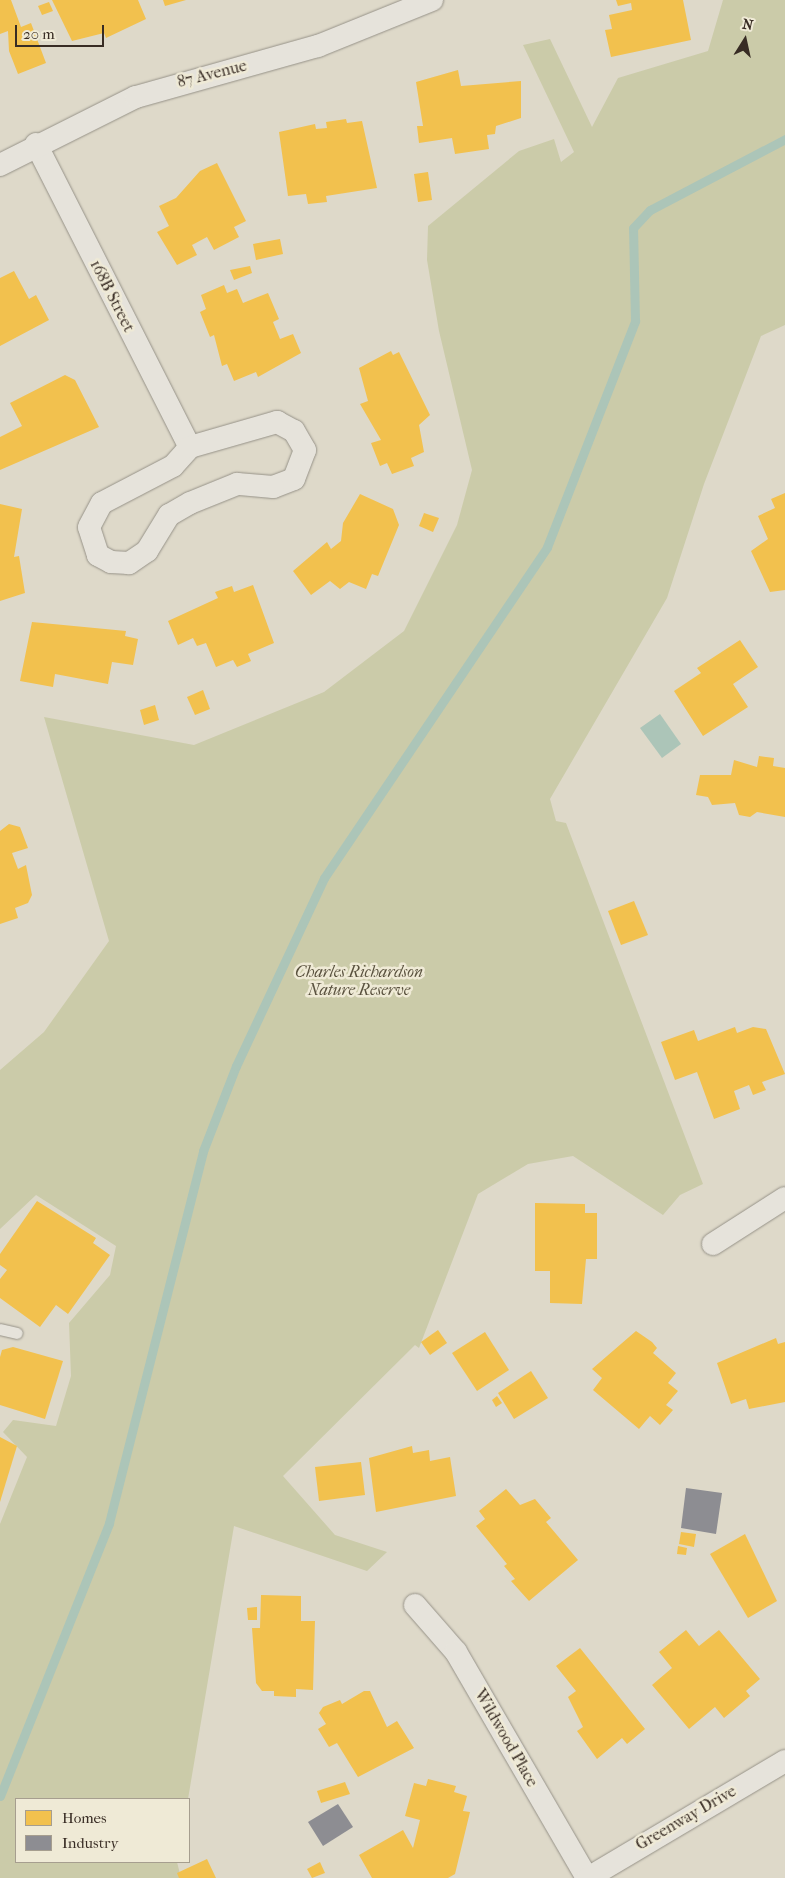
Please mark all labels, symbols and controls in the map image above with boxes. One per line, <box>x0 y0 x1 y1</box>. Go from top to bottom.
scale bar <box>18 15 106 47</box>
north arrow <box>720 15 770 65</box>
text: N <box>741 15 754 34</box>
text: 20 m <box>23 25 55 43</box>
street label: 87 Avenue <box>175 56 249 92</box>
street label: 168B Street <box>86 257 138 335</box>
park label: Charles Richardson Nature Reserve <box>295 962 423 1000</box>
street label: Wildwood Place <box>470 1686 542 1790</box>
street label: Greenway Drive <box>632 1782 740 1854</box>
legend <box>15 1798 190 1863</box>
text: Homes <box>62 1809 107 1827</box>
text: Industry <box>62 1834 118 1852</box>

